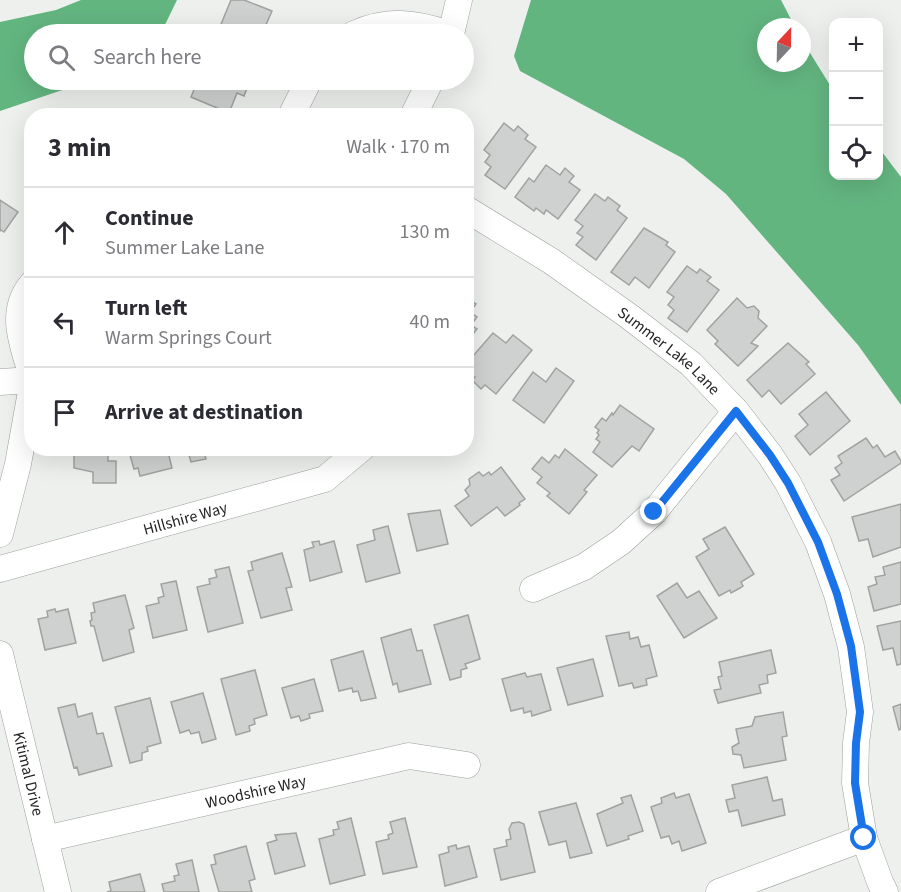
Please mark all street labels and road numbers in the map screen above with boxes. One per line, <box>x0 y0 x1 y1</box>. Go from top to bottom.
street label: Summer Lake Lane <box>613 302 725 400</box>
street label: Hillshire Way <box>141 496 230 541</box>
street label: Kitimal Drive <box>7 729 49 818</box>
street label: Woodshire Way <box>203 770 309 814</box>

